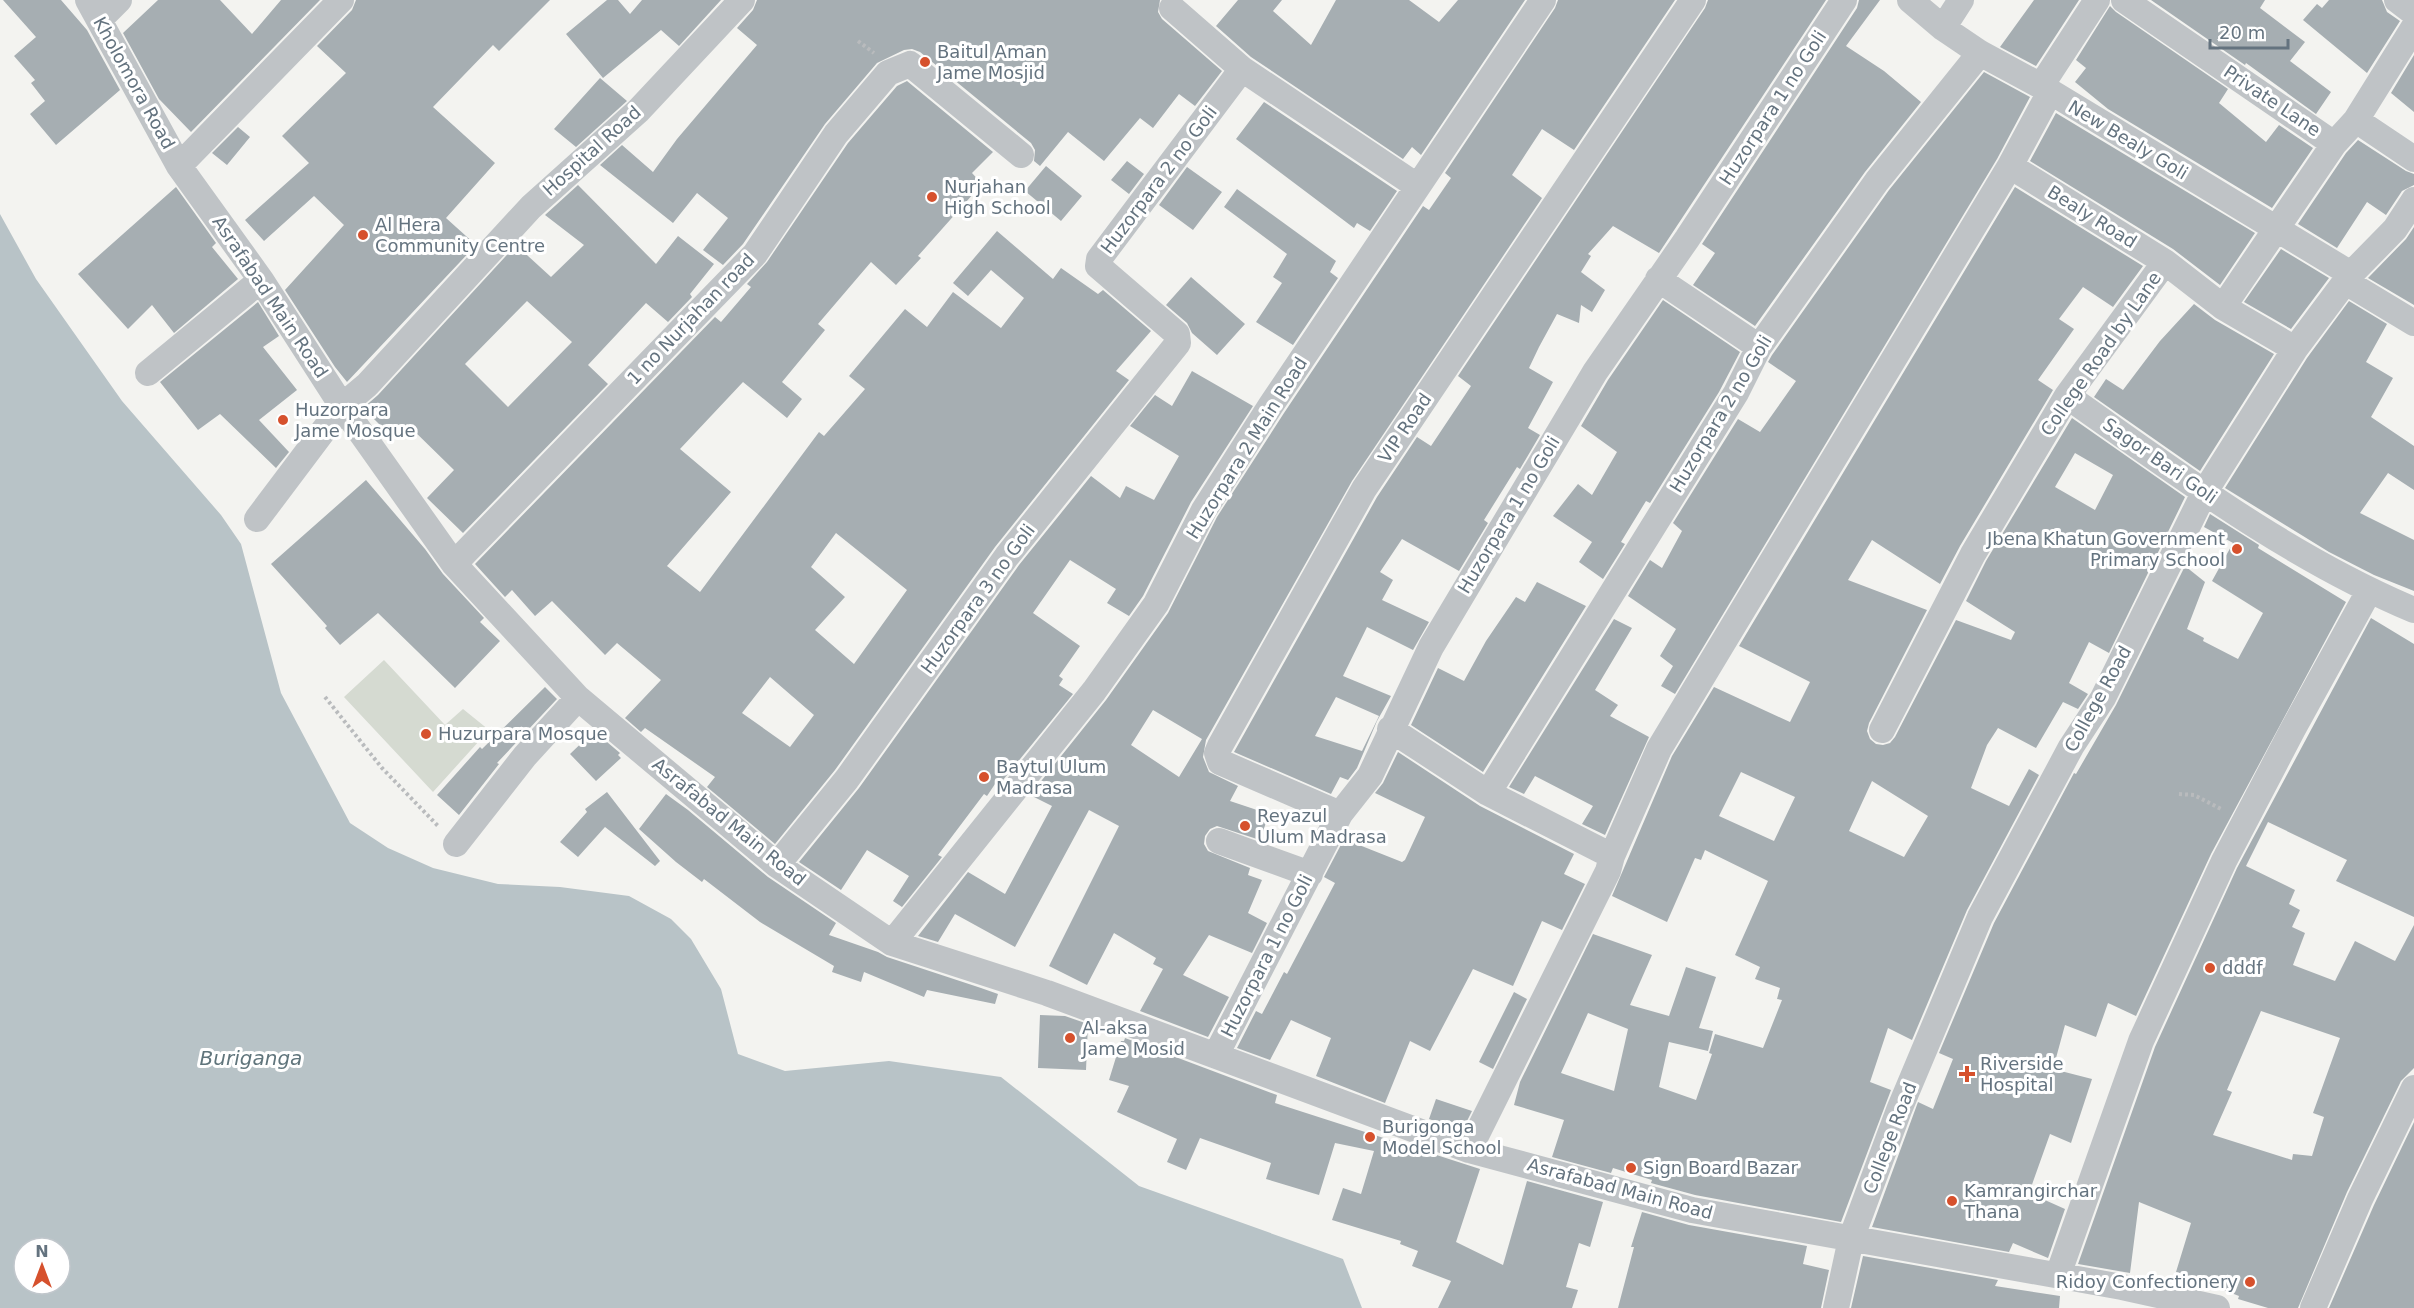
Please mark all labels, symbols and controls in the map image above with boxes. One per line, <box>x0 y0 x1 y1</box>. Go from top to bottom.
scale bar <box>2210 12 2288 50</box>
street label: Kholomora Road <box>89 13 180 153</box>
text: 20 m <box>2219 22 2265 43</box>
street label: Huzorpara 1 no Goli <box>1715 27 1830 189</box>
place label: Baitul Aman Jame Mosjid <box>936 41 1047 83</box>
marker: Baitul Aman Jame Mosjid <box>918 55 932 69</box>
street label: Private Lane <box>2220 61 2325 141</box>
street label: New Bealy Goli <box>2065 96 2192 184</box>
street label: Hospital Road <box>538 101 645 200</box>
street label: Huzorpara 2 no Goli <box>1096 102 1221 258</box>
place label: Nurjahan High School <box>944 176 1051 218</box>
street label: Bealy Road <box>2044 181 2141 252</box>
marker: Nurjahan High School <box>925 190 939 204</box>
street label: Asrafabad Main Road <box>208 212 333 382</box>
place label: Al Hera Community Centre <box>375 214 545 256</box>
marker: Al Hera Community Centre <box>356 228 370 242</box>
street label: 1 no Nurjahan road <box>623 249 759 388</box>
street label: College Road by Lane <box>2036 268 2165 440</box>
street label: Huzorpara 2 no Goli <box>1665 331 1776 496</box>
street label: Huzorpara 2 Main Road <box>1182 353 1311 543</box>
street label: VIP Road <box>1374 389 1435 466</box>
place label: Huzorpara Jame Mosque <box>294 399 416 441</box>
marker: Huzorpara Jame Mosque <box>276 413 290 427</box>
street label: Sagor Bari Goli <box>2099 413 2221 508</box>
street label: Huzorpara 1 no Goli <box>1453 432 1564 597</box>
street label: Huzorpara 3 no Goli <box>916 520 1039 678</box>
place label: Jbena Khatun Government Primary School <box>1986 528 2225 570</box>
marker: Jbena Khatun Government Primary School <box>2230 542 2244 556</box>
street label: College Road <box>2060 642 2135 755</box>
place label: Huzurpara Mosque <box>438 723 608 744</box>
marker: Huzurpara Mosque <box>419 727 433 741</box>
street label: Asrafabad Main Road <box>649 753 810 890</box>
place label: Baytul Ulum Madrasa <box>996 756 1106 798</box>
marker: Baytul Ulum Madrasa <box>977 770 991 784</box>
place label: Reyazul Ulum Madrasa <box>1257 805 1387 847</box>
marker: Reyazul Ulum Madrasa <box>1238 819 1252 833</box>
street label: Huzorpara 1 no Goli <box>1216 871 1317 1041</box>
place label: dddf <box>2222 957 2263 978</box>
marker: dddf <box>2203 961 2217 975</box>
place label: Al-aksa Jame Mosid <box>1081 1017 1185 1059</box>
marker: Al-aksa Jame Mosid <box>1063 1031 1077 1045</box>
water label: Buriganga <box>200 1046 302 1070</box>
place label: Riverside Hospital <box>1980 1053 2064 1095</box>
marker: Riverside Hospital <box>1958 1065 1976 1083</box>
street label: College Road <box>1859 1079 1920 1197</box>
place label: Burigonga Model School <box>1382 1116 1502 1158</box>
marker: Burigonga Model School <box>1363 1130 1377 1144</box>
street label: Asrafabad Main Road <box>1525 1154 1715 1223</box>
place label: Sign Board Bazar <box>1643 1157 1798 1178</box>
marker: Sign Board Bazar <box>1624 1161 1638 1175</box>
place label: Kamrangirchar Thana <box>1963 1180 2098 1222</box>
marker: Kamrangirchar Thana <box>1945 1194 1959 1208</box>
north arrow <box>12 1236 72 1296</box>
text: N <box>35 1242 49 1261</box>
place label: Ridoy Confectionery <box>2056 1271 2238 1292</box>
marker: Ridoy Confectionery <box>2243 1275 2257 1289</box>

